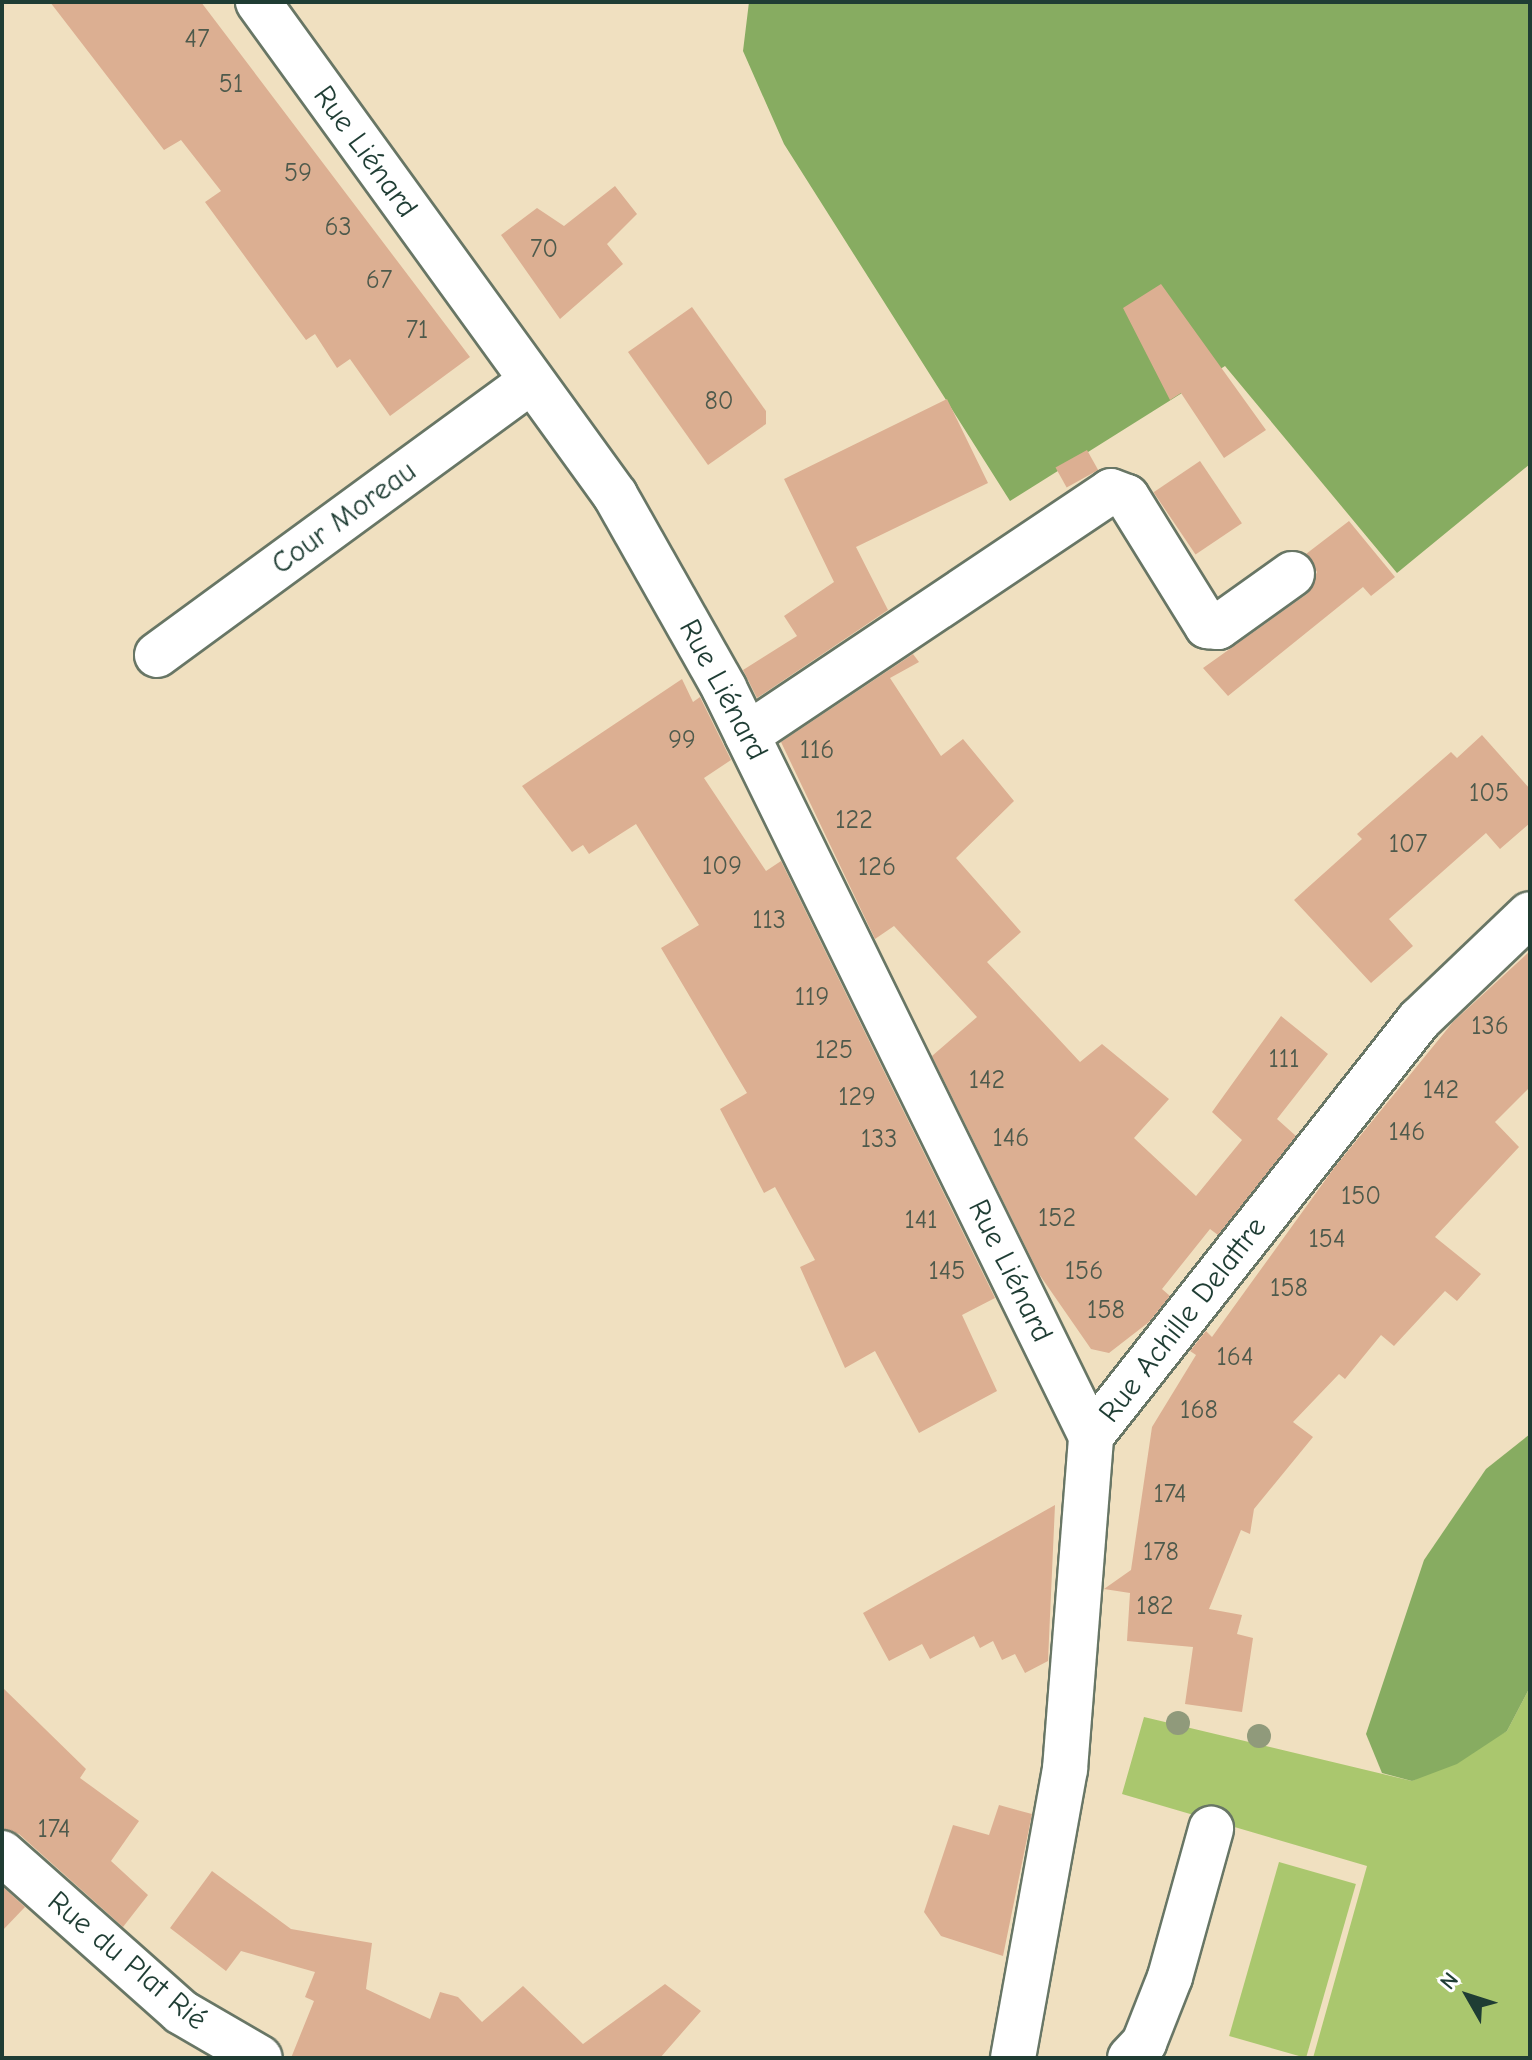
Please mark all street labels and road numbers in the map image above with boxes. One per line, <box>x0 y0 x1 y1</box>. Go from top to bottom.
street label: Rue Liénard <box>305 79 425 225</box>
street label: Cour Moreau <box>265 454 423 582</box>
street label: Rue Liénard <box>671 614 775 766</box>
street label: Rue Liénard <box>960 1194 1060 1348</box>
street label: Rue Achille Delattre <box>1092 1210 1274 1430</box>
street label: Rue du Plat Rié <box>40 1884 214 2038</box>

